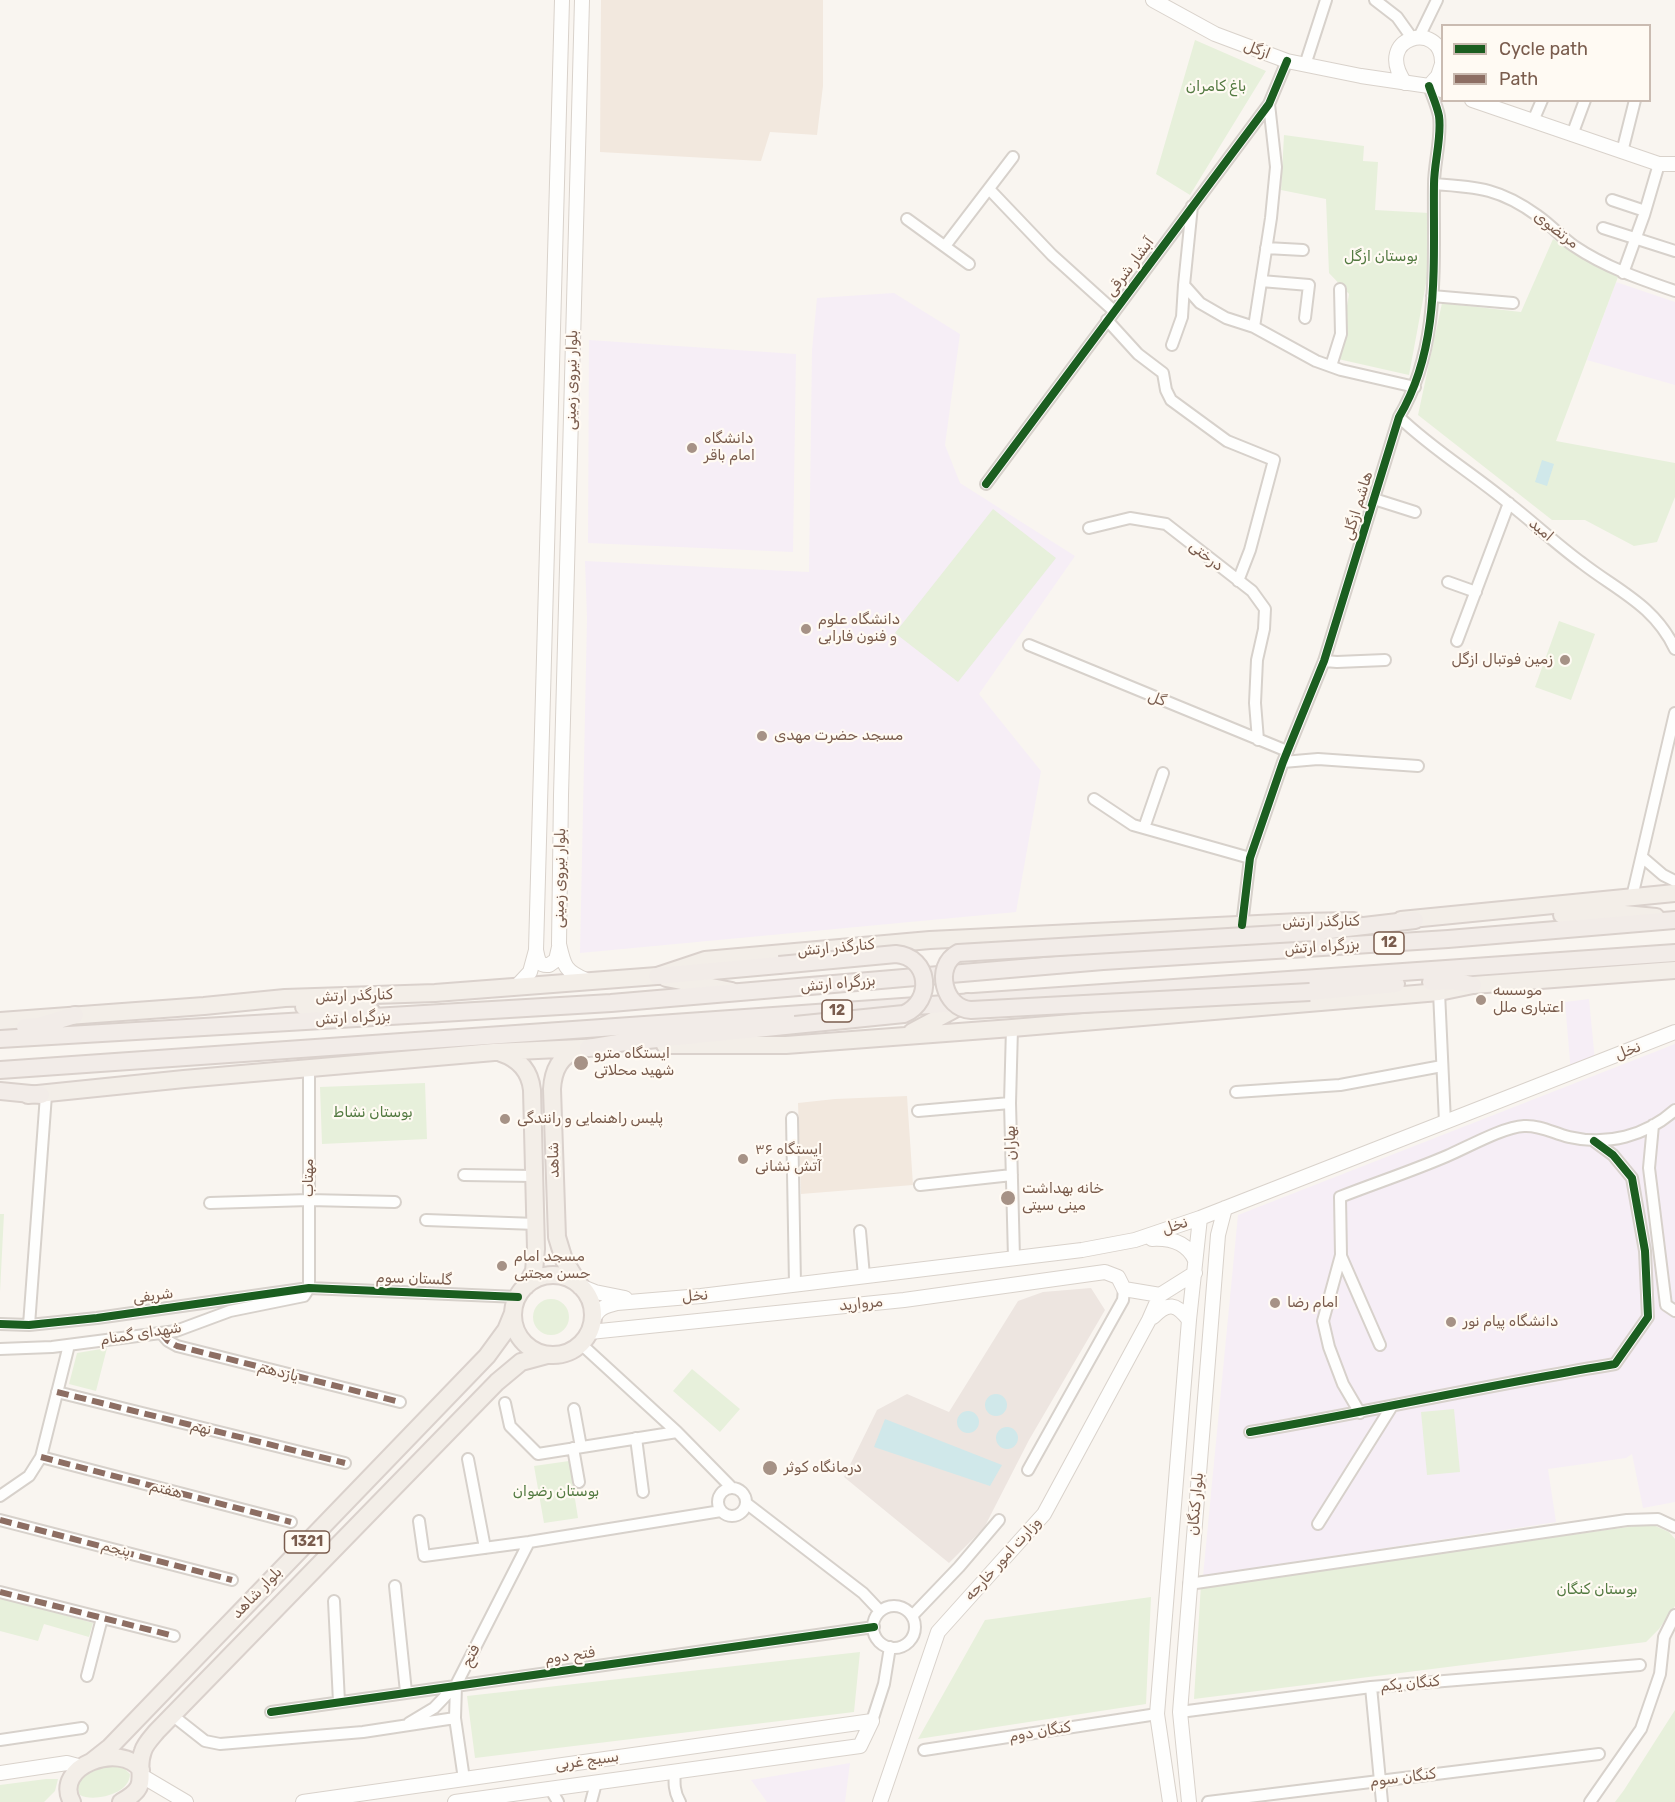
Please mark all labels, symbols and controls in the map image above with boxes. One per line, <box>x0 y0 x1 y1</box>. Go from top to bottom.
legend <box>1441 24 1651 102</box>
street label: ازگل <box>1241 37 1273 63</box>
text: Cycle path <box>1499 38 1588 60</box>
text: Path <box>1499 68 1538 90</box>
park label: باغ کامران <box>1186 78 1246 96</box>
street label: مرتضوی <box>1530 207 1582 253</box>
street label: آبشار شرقی <box>1102 234 1158 300</box>
park label: بوستان ازگل <box>1344 248 1418 266</box>
street label: بلوار نیروی زمینی <box>562 330 582 430</box>
place label: دانشگاه امام باقر <box>704 430 755 465</box>
marker: دانشگاه امام باقر <box>685 441 699 455</box>
street label: هاشم ازگلی <box>1339 469 1377 543</box>
street label: امید <box>1525 515 1557 545</box>
street label: درختی <box>1185 537 1227 575</box>
place label: دانشگاه علوم و فنون فارابی <box>818 611 900 646</box>
marker: دانشگاه علوم و فنون فارابی <box>799 622 813 636</box>
place label: زمین فوتبال ازگل <box>1452 651 1553 669</box>
marker: زمین فوتبال ازگل <box>1558 653 1572 667</box>
street label: گل <box>1145 687 1169 711</box>
place label: مسجد حضرت مهدی <box>774 727 903 745</box>
marker: مسجد حضرت مهدی <box>755 729 769 743</box>
street label: بلوار نیروی زمینی <box>550 828 570 928</box>
street label: کنارگذر ارتش <box>1282 912 1360 932</box>
road number: 12 <box>1374 932 1404 954</box>
street label: بزرگراه ارتش <box>1284 935 1360 959</box>
street label: کنارگذر ارتش <box>797 936 875 960</box>
street label: بزرگراه ارتش <box>800 972 876 996</box>
place label: موسسه اعتباری ملل <box>1493 982 1564 1017</box>
street label: کنارگذر ارتش <box>315 986 393 1006</box>
marker: موسسه اعتباری ملل <box>1474 993 1488 1007</box>
road number: 12 <box>822 1000 852 1022</box>
street label: بزرگراه ارتش <box>315 1007 391 1029</box>
street label: نخل <box>1613 1038 1643 1064</box>
place label: ایستگاه مترو شهید محلاتی <box>594 1045 674 1080</box>
marker: ایستگاه مترو شهید محلاتی <box>572 1054 590 1072</box>
park label: بوستان نشاط <box>333 1104 413 1122</box>
place label: پلیس راهنمایی و رانندگی <box>517 1110 663 1128</box>
marker: پلیس راهنمایی و رانندگی <box>498 1112 512 1126</box>
street label: بهاران <box>1001 1125 1021 1161</box>
place label: ایستگاه ۳۶ آتش نشانی <box>755 1141 822 1176</box>
street label: شاهد <box>545 1142 563 1178</box>
marker: ایستگاه ۳۶ آتش نشانی <box>736 1152 750 1166</box>
street label: مهتاب <box>300 1159 318 1197</box>
place label: خانه بهداشت مینی سیتی <box>1022 1180 1104 1215</box>
marker: خانه بهداشت مینی سیتی <box>999 1189 1017 1207</box>
street label: نخل <box>1160 1213 1190 1239</box>
place label: مسجد امام حسن مجتبی <box>514 1248 591 1283</box>
marker: مسجد امام حسن مجتبی <box>495 1259 509 1273</box>
street label: گلستان سوم <box>376 1269 452 1289</box>
street label: شریفی <box>132 1284 174 1308</box>
street label: نخل <box>681 1286 709 1306</box>
street label: مروارید <box>838 1293 884 1315</box>
place label: امام رضا <box>1287 1294 1338 1312</box>
marker: امام رضا <box>1268 1296 1282 1310</box>
place label: دانشگاه پیام نور <box>1463 1313 1558 1331</box>
marker: دانشگاه پیام نور <box>1444 1315 1458 1329</box>
street label: شهدای گمنام <box>99 1319 183 1349</box>
street label: یازدهم <box>256 1358 300 1386</box>
street label: نهم <box>189 1417 213 1439</box>
marker: درمانگاه کوثر <box>761 1459 779 1477</box>
place label: درمانگاه کوثر <box>784 1459 862 1477</box>
street label: بلوار کنگان <box>1184 1472 1208 1536</box>
street label: هفتم <box>148 1477 184 1503</box>
park label: بوستان رضوان <box>513 1483 599 1501</box>
street label: وزارت امور خارجه <box>961 1514 1045 1604</box>
road number: 1321 <box>284 1531 330 1553</box>
street label: پنجم <box>99 1537 133 1561</box>
street label: بلوار شاهد <box>228 1563 286 1623</box>
park label: بوستان کنگان <box>1556 1581 1638 1599</box>
street label: فتح <box>458 1642 484 1670</box>
street label: فتح دوم <box>544 1644 596 1668</box>
street label: کنگان یکم <box>1379 1672 1441 1696</box>
street label: کنگان دوم <box>1008 1718 1072 1746</box>
street label: بسیج غربی <box>554 1748 620 1774</box>
street label: کنگان سوم <box>1369 1765 1437 1791</box>

